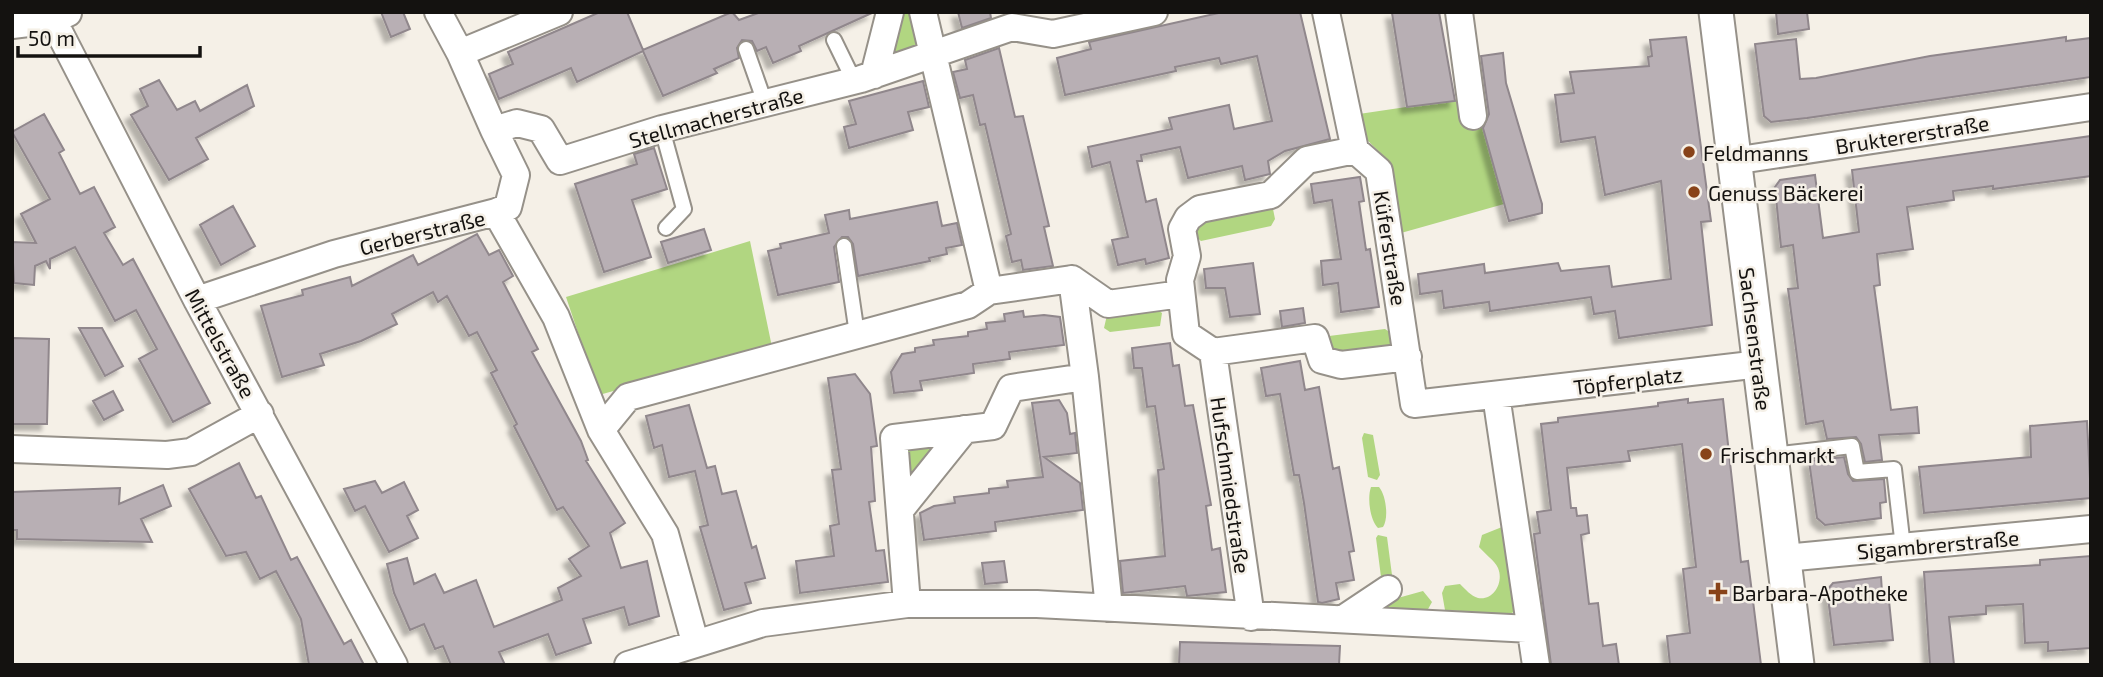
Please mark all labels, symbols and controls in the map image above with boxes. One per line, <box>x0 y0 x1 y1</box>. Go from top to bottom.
scale bar <box>18 14 200 58</box>
text: 50 m <box>28 25 75 50</box>
street label: Stellmacherstraße <box>626 82 806 152</box>
street label: Bruktererstraße <box>1833 110 1991 158</box>
place label: Feldmanns <box>1703 140 1809 165</box>
marker: Feldmanns <box>1681 144 1697 160</box>
place label: Genuss Bäckerei <box>1708 180 1864 205</box>
marker: Genuss Bäckerei <box>1686 184 1702 200</box>
street label: Küferstraße <box>1370 189 1412 307</box>
street label: Gerberstraße <box>357 204 487 260</box>
street label: Sachsenstraße <box>1735 266 1777 412</box>
street label: Mittelstraße <box>181 284 261 402</box>
street label: Töpferplatz <box>1572 361 1684 399</box>
street label: Hufschmiedstraße <box>1206 395 1256 575</box>
place label: Frischmarkt <box>1720 442 1835 467</box>
marker: Frischmarkt <box>1698 446 1714 462</box>
street label: Sigambrerstraße <box>1856 524 2020 564</box>
place label: Barbara-Apotheke <box>1732 580 1908 605</box>
marker: Barbara-Apotheke <box>1710 584 1726 600</box>

